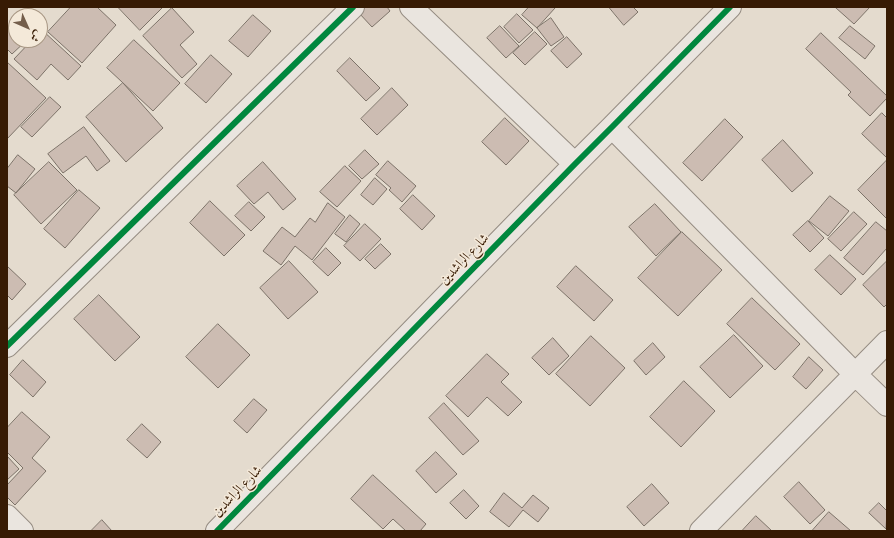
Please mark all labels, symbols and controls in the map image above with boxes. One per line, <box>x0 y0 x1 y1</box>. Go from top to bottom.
north arrow <box>8 8 48 48</box>
text: ش <box>27 27 45 45</box>
street label: شارع الراشدين <box>436 231 494 289</box>
street label: شارع الراشدين <box>209 463 267 521</box>

